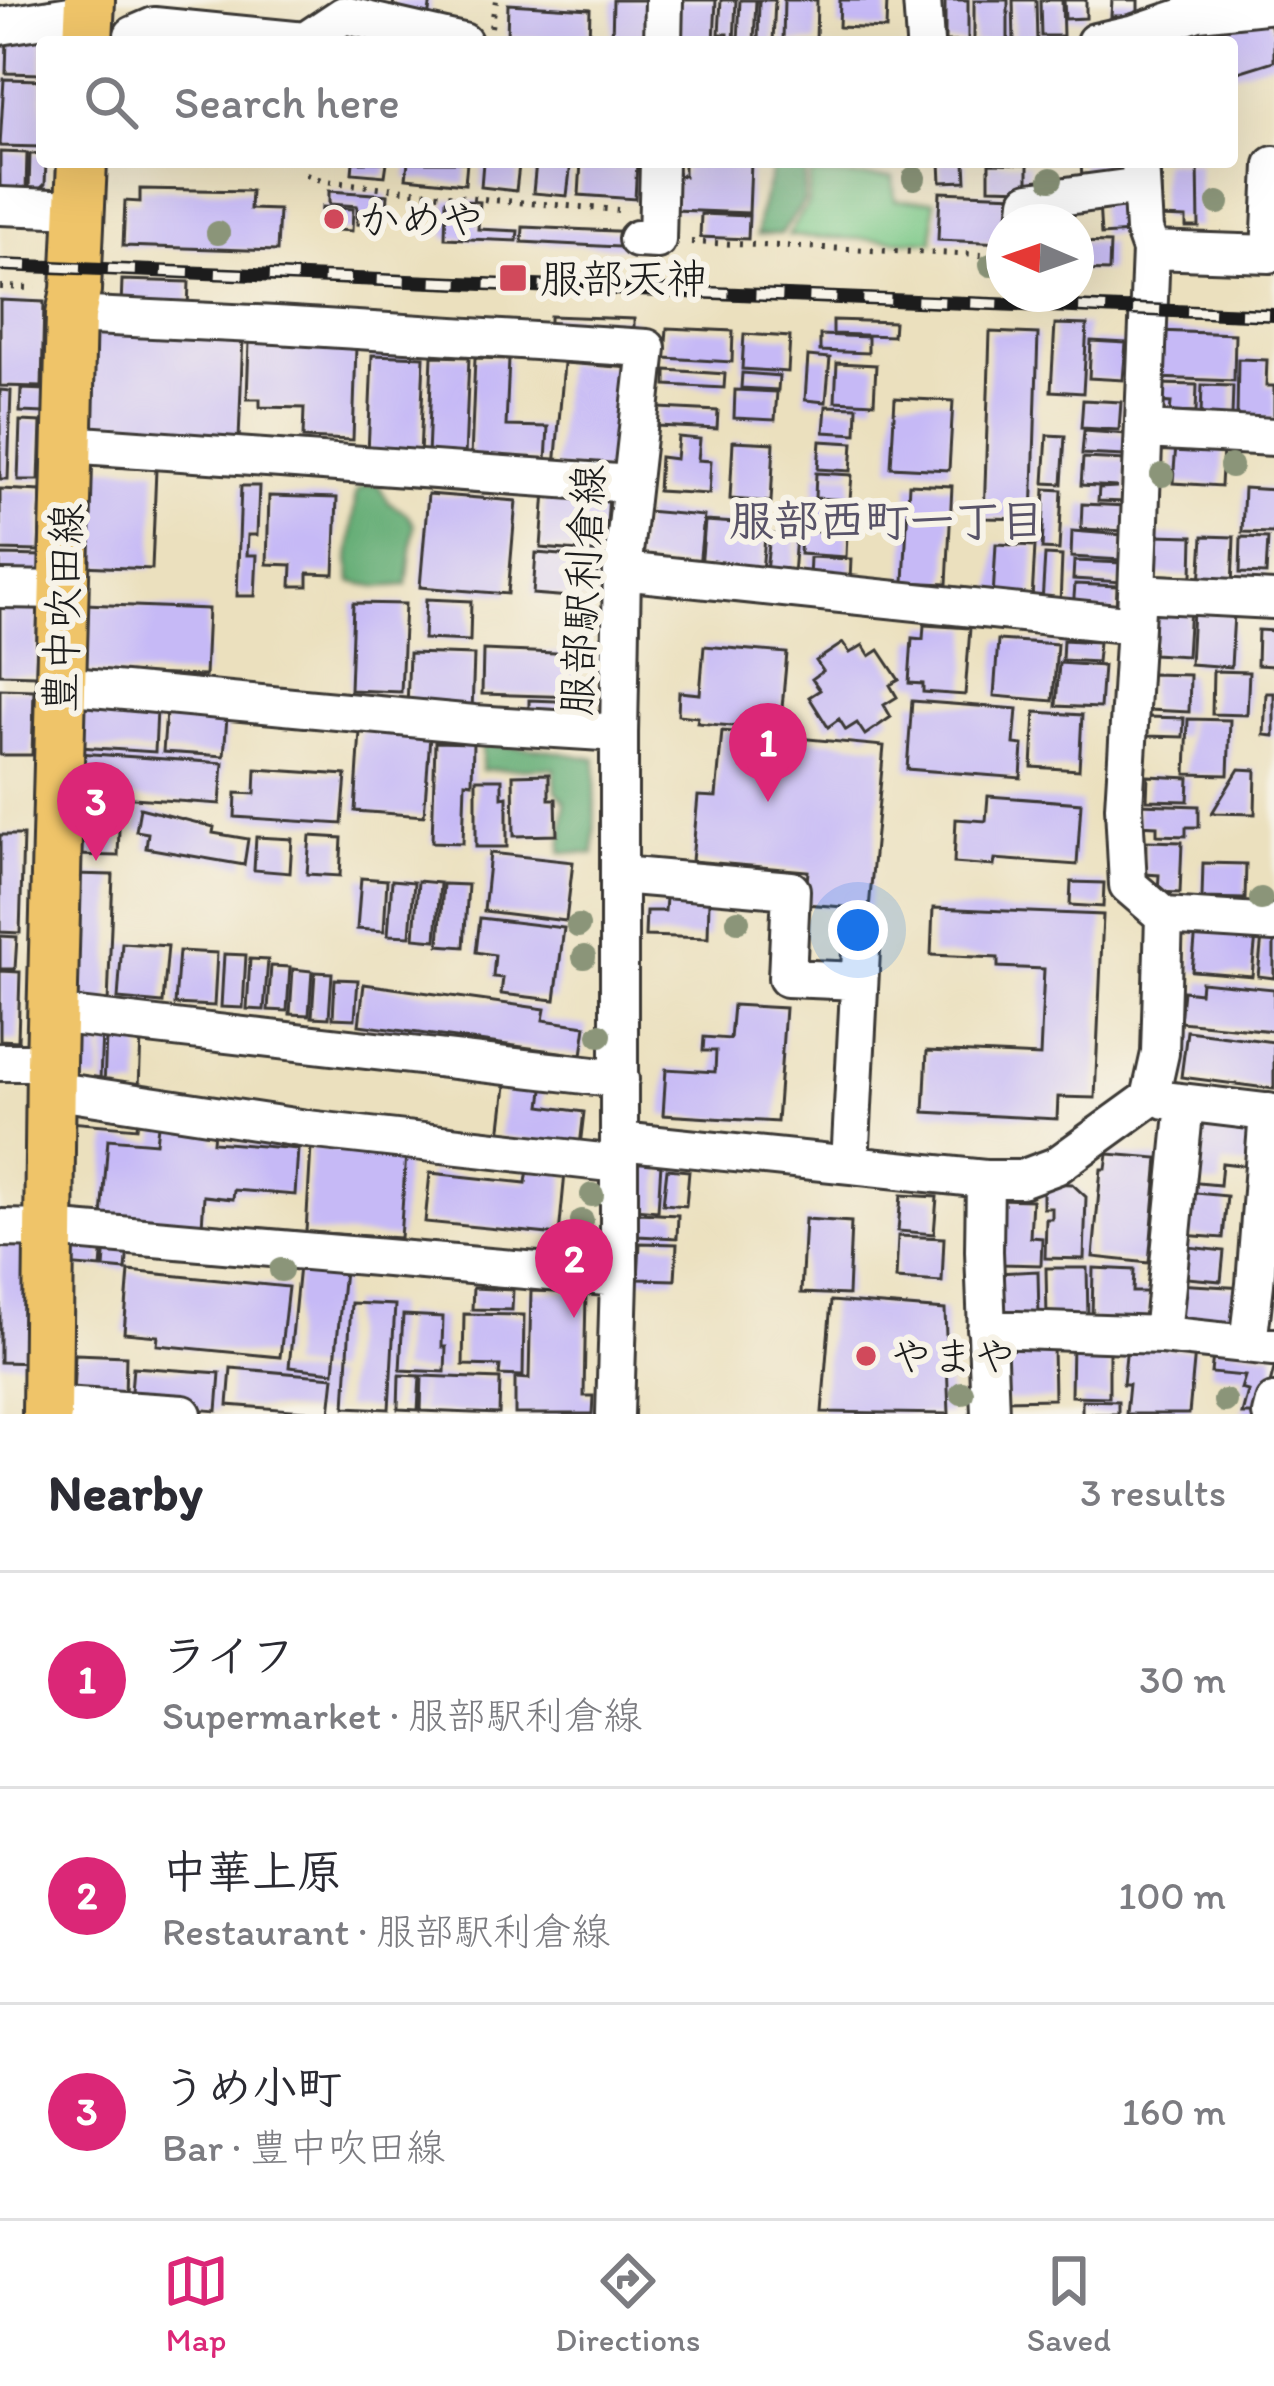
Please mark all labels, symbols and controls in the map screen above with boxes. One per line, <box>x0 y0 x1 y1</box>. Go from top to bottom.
search box <box>36 36 1238 168</box>
icon: search <box>78 69 144 135</box>
text: Search here <box>174 75 400 129</box>
place label: かめや <box>358 194 484 245</box>
north arrow <box>986 204 1094 312</box>
marker: かめや <box>321 206 347 232</box>
place label: 服部天神 <box>540 253 708 304</box>
marker: 服部天神 <box>497 262 529 294</box>
street label: 服部駅利倉線 <box>550 463 614 717</box>
district label: 服部西町一丁目 <box>729 493 1045 547</box>
street label: 豊中吹田線 <box>34 502 92 714</box>
pin: 1 <box>729 703 807 802</box>
pin: 3 <box>57 762 135 861</box>
your location <box>828 900 888 960</box>
pin: 2 <box>535 1219 613 1318</box>
place label: やまや <box>890 1331 1016 1382</box>
marker: やまや <box>853 1343 879 1369</box>
text: Nearby <box>48 1462 203 1523</box>
text: 3 results <box>1080 1469 1226 1516</box>
text: ライフ <box>162 1628 296 1682</box>
text: 1 <box>78 1656 96 1703</box>
text: 30 m <box>1139 1656 1226 1703</box>
text: Supermarket · 服部駅利倉線 <box>162 1692 642 1739</box>
text: 中華上原 <box>162 1844 342 1898</box>
text: 2 <box>77 1872 97 1919</box>
text: 100 m <box>1118 1872 1226 1919</box>
text: Restaurant · 服部駅利倉線 <box>162 1908 610 1955</box>
text: うめ小町 <box>162 2060 342 2114</box>
text: 3 <box>76 2088 98 2135</box>
text: 160 m <box>1122 2088 1226 2135</box>
text: Bar · 豊中吹田線 <box>162 2124 445 2171</box>
tab: Map <box>163 2248 229 2359</box>
tab: Directions <box>555 2248 700 2359</box>
tab: Saved <box>1027 2248 1111 2359</box>

